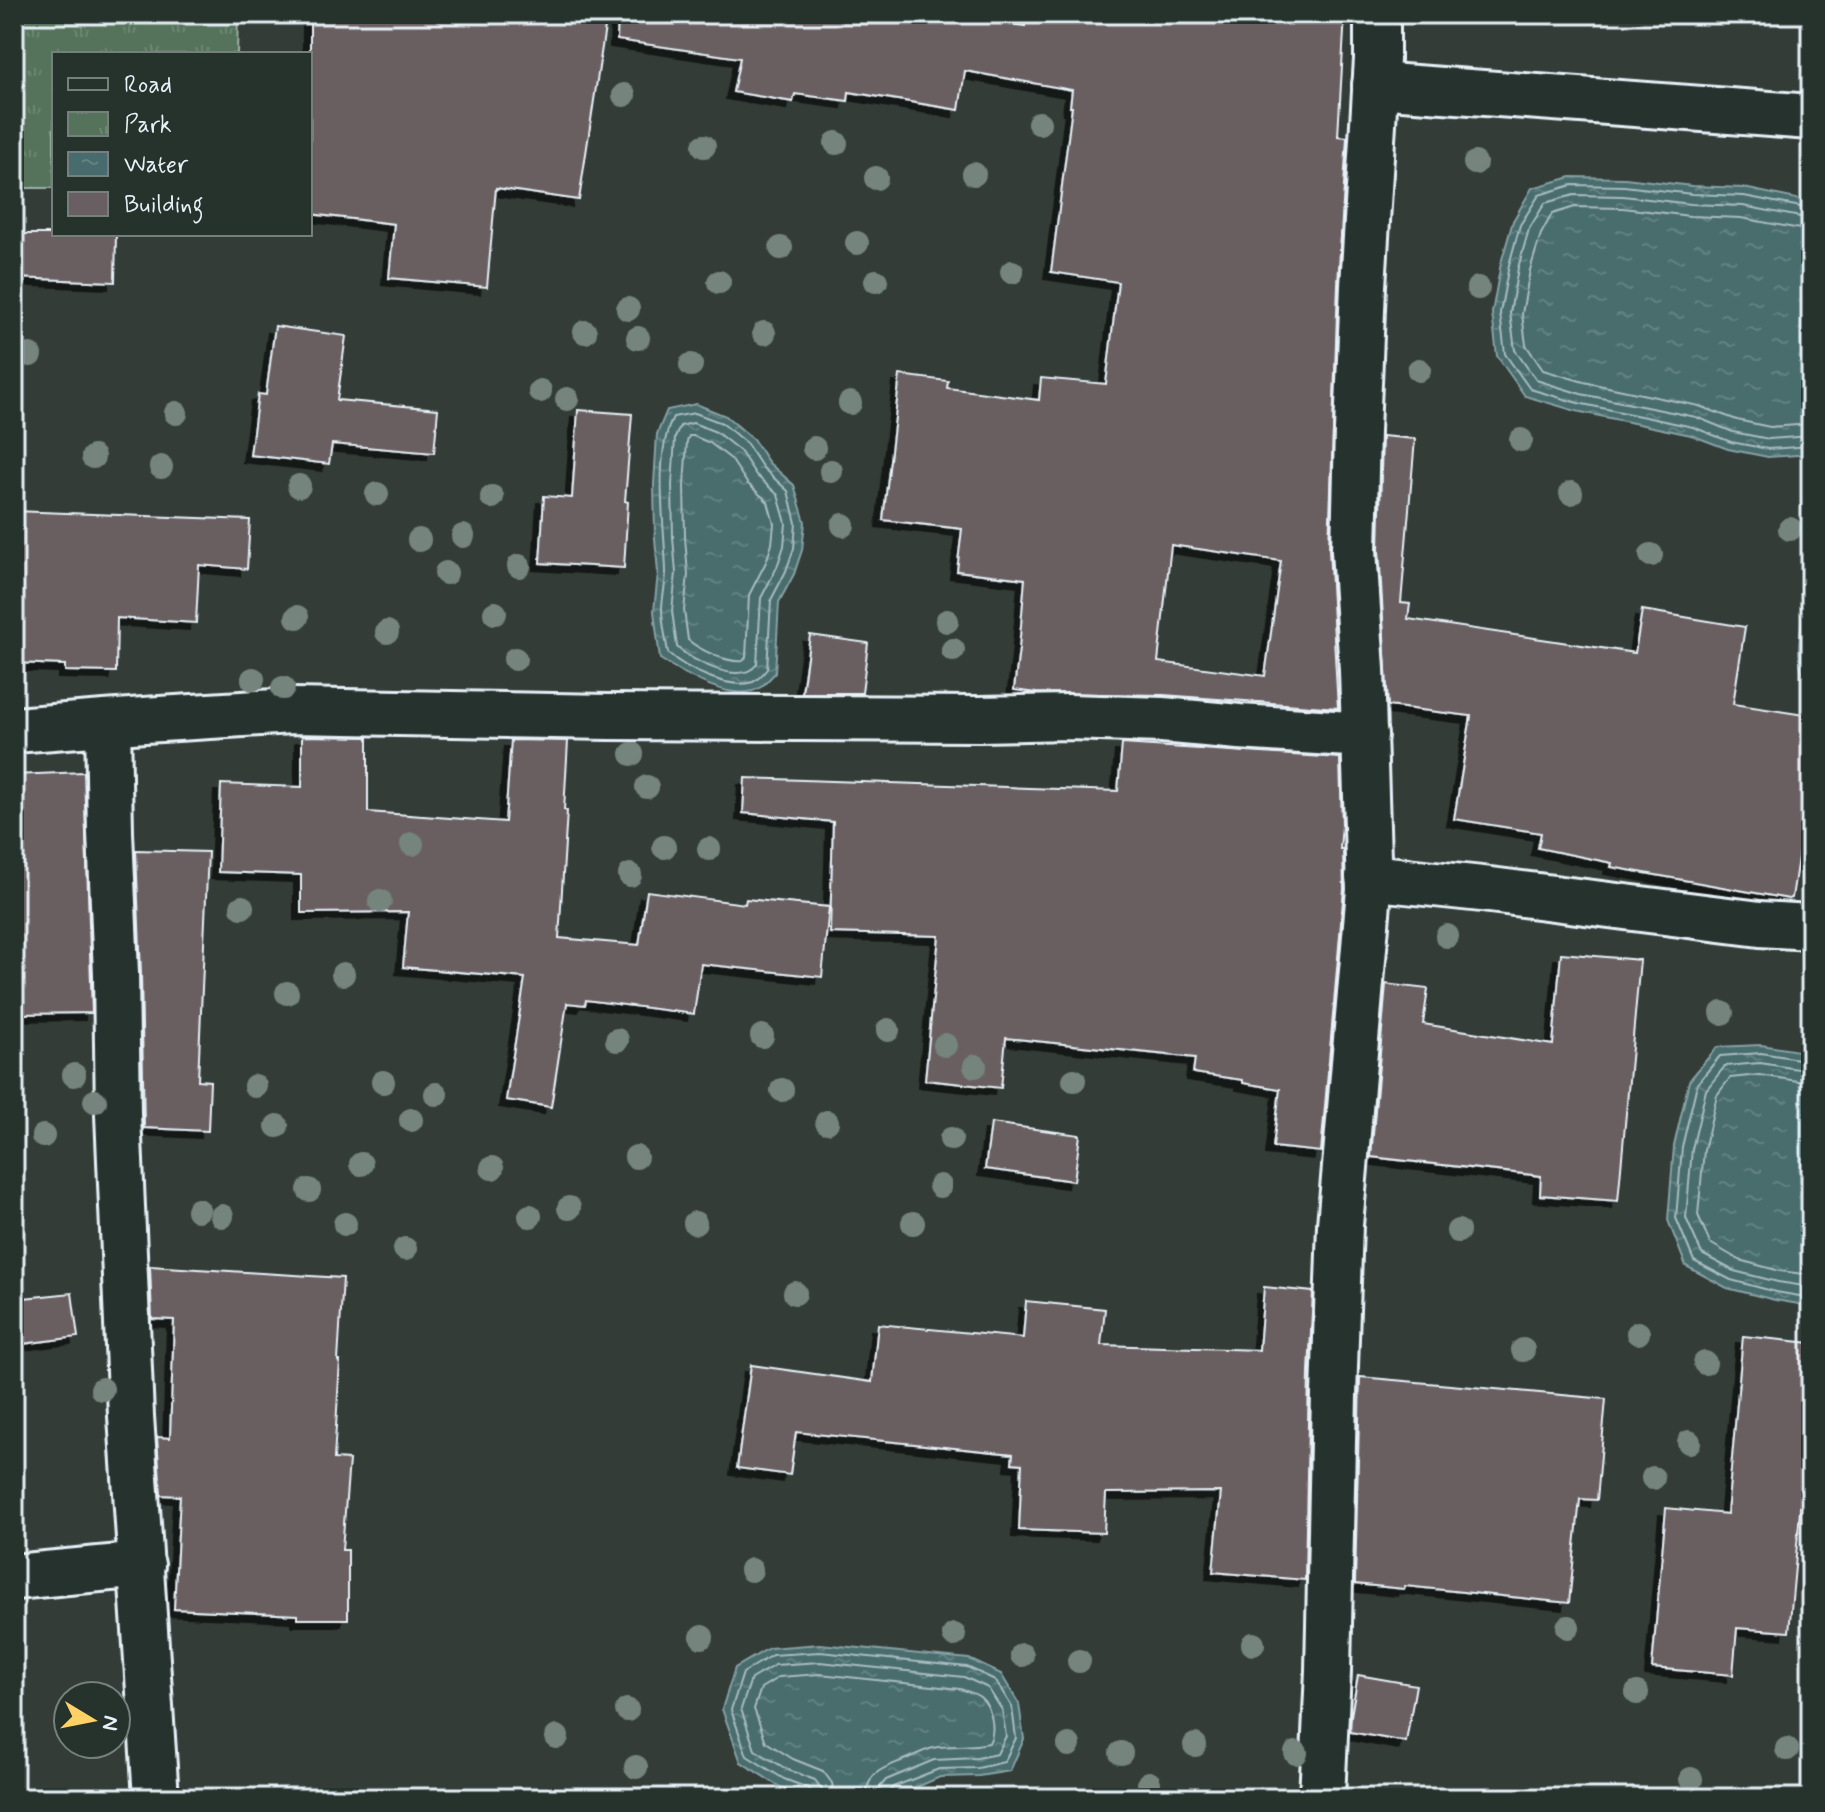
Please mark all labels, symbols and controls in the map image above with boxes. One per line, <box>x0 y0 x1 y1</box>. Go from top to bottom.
legend <box>52 52 312 236</box>
text: Road <box>124 70 172 101</box>
text: Park <box>124 110 172 141</box>
text: Water <box>124 150 189 181</box>
text: Building <box>124 190 204 224</box>
north arrow <box>52 1680 132 1760</box>
text: N <box>95 1713 125 1733</box>

